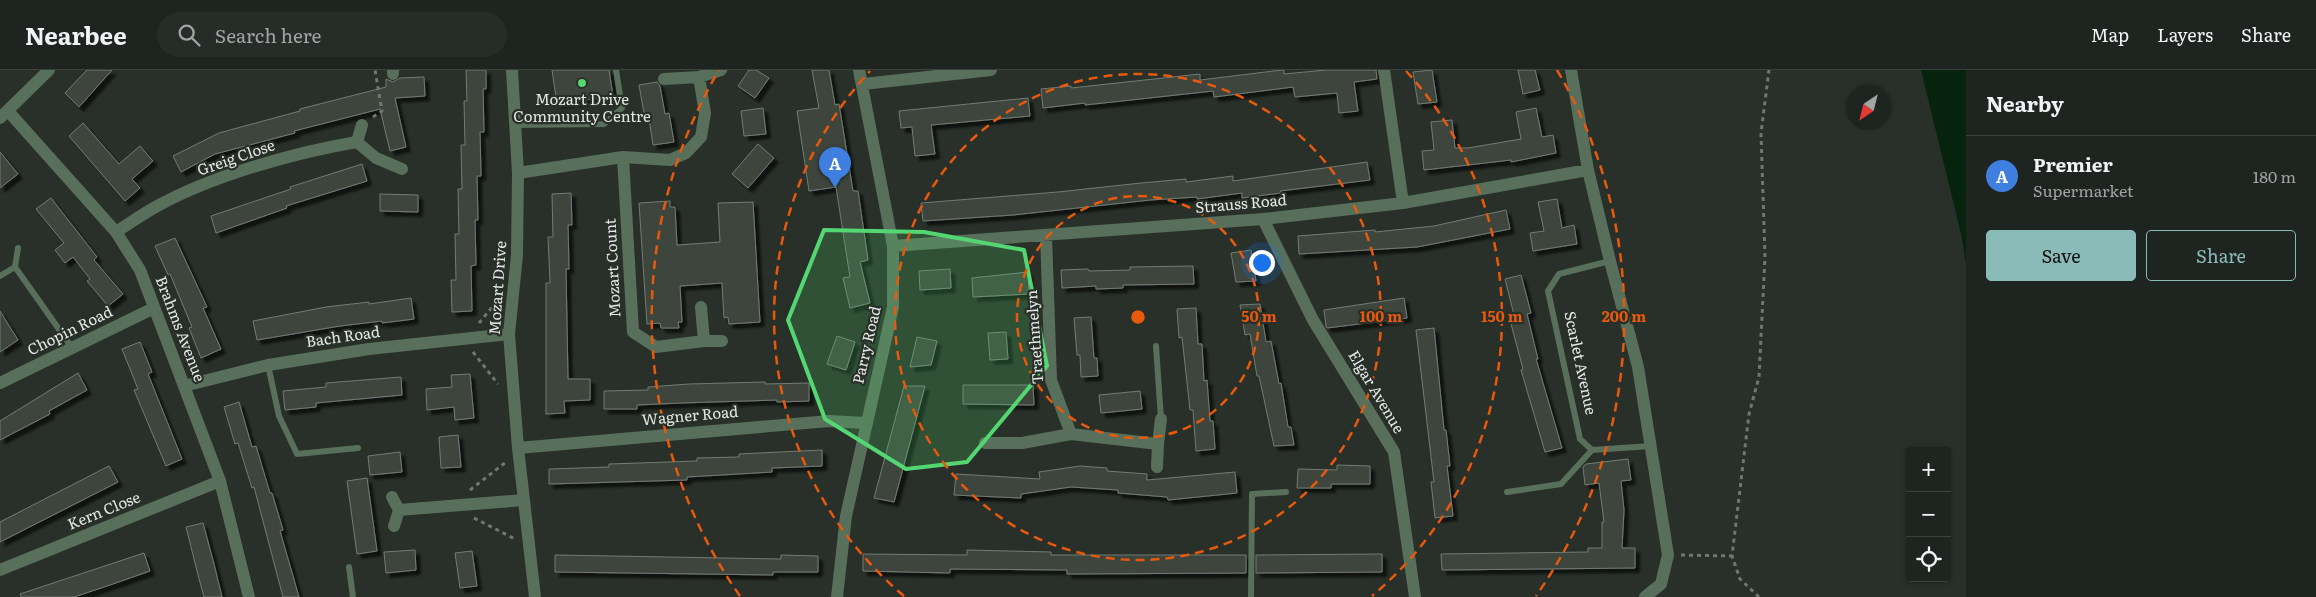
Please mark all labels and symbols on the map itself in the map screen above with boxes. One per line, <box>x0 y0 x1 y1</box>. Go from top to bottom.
marker: Mozart Drive Community Centre <box>576 77 588 89</box>
north arrow <box>1846 85 1891 130</box>
place label: Mozart Drive Community Centre <box>513 87 651 127</box>
street label: Greig Close <box>194 133 278 181</box>
pin: A <box>819 147 851 188</box>
street label: Strauss Road <box>1194 187 1288 218</box>
street label: Mozart Count <box>597 218 626 318</box>
street label: Mozart Drive <box>482 240 511 336</box>
your location <box>1249 250 1275 276</box>
street label: Brahms Avenue <box>151 272 212 385</box>
street label: Traethmelyn <box>1019 289 1048 385</box>
street label: Chopin Road <box>23 299 116 360</box>
street label: Parry Road <box>845 303 886 386</box>
text: 50 m <box>1241 304 1277 327</box>
text: 100 m <box>1360 304 1402 327</box>
text: 150 m <box>1481 304 1523 327</box>
text: 200 m <box>1602 304 1646 327</box>
centre of rings <box>1129 308 1147 326</box>
street label: Scarlet Avenue <box>1559 309 1604 417</box>
street label: Bach Road <box>304 319 381 352</box>
street label: Elgar Avenue <box>1343 345 1411 437</box>
street label: Wagner Road <box>641 399 739 430</box>
street label: Kern Close <box>63 484 144 535</box>

